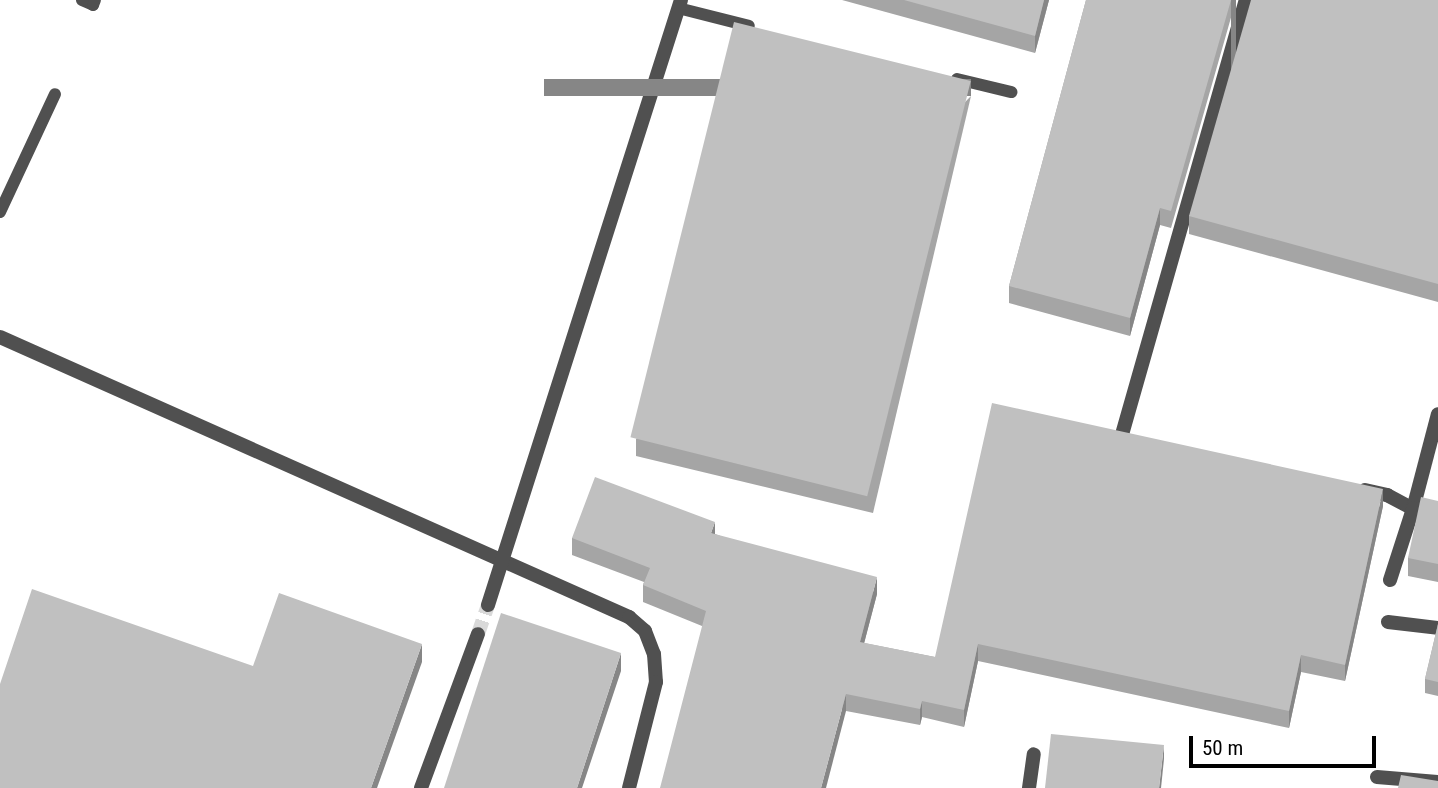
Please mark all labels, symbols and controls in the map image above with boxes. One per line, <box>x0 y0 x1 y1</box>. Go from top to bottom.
scale bar <box>1193 722 1380 766</box>
text: 50 m <box>1202 736 1243 760</box>

